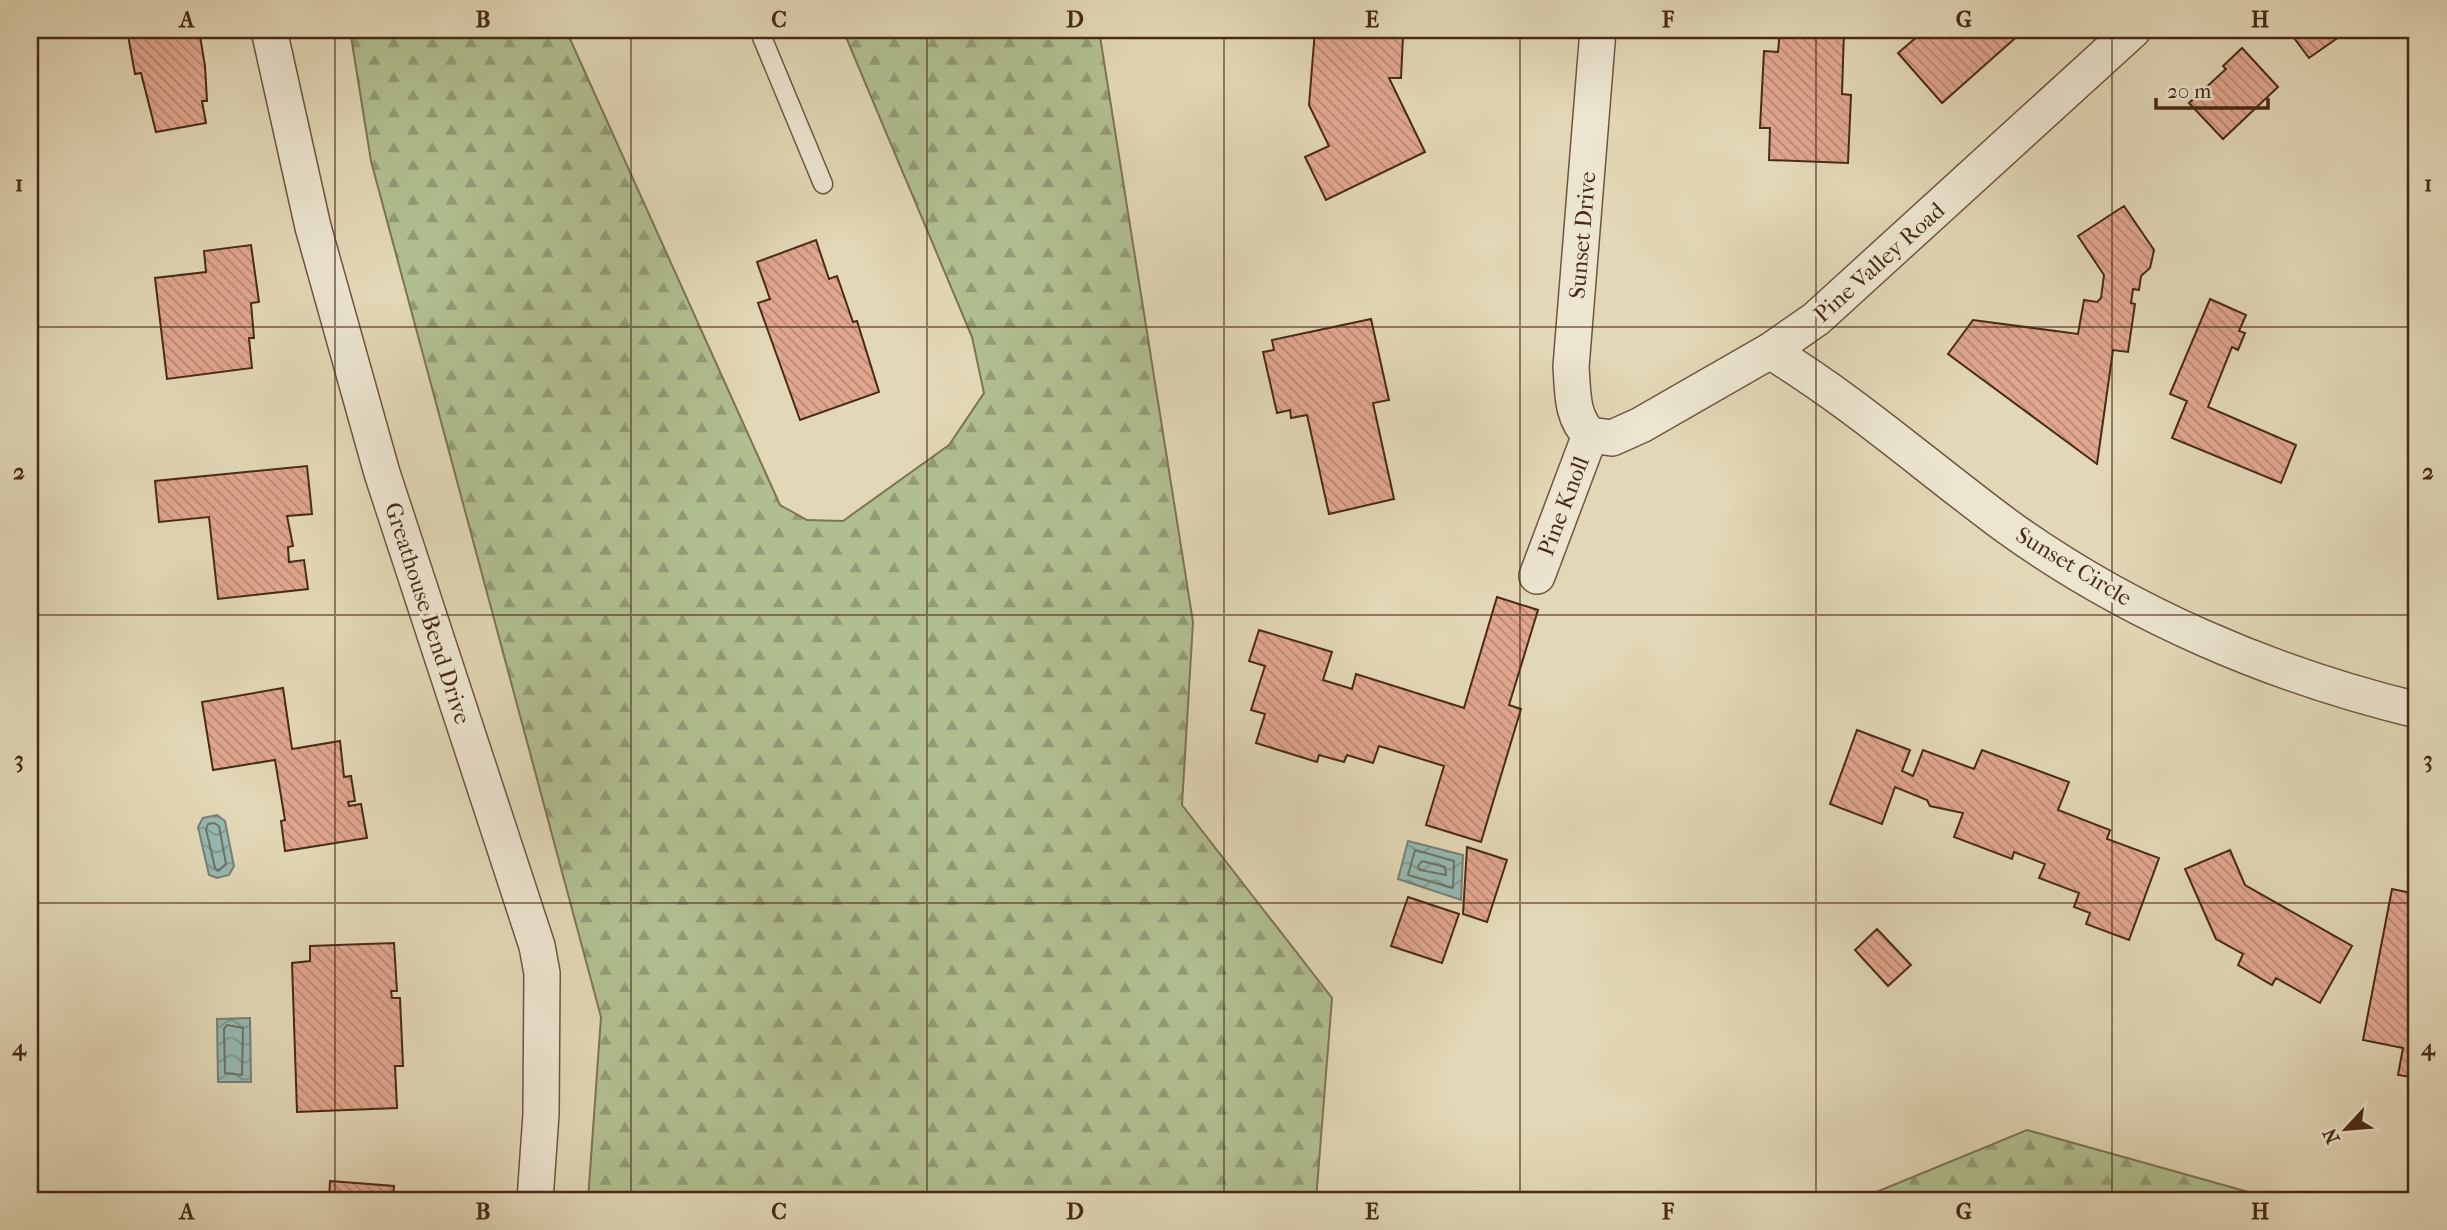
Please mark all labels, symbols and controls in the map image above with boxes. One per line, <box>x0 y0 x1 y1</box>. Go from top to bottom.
text: A <box>178 6 196 33</box>
text: B <box>476 6 491 33</box>
text: C <box>771 6 787 33</box>
text: D <box>1066 6 1084 33</box>
text: E <box>1365 6 1379 33</box>
text: F <box>1661 6 1675 33</box>
text: G <box>1956 6 1972 33</box>
text: H <box>2251 6 2269 33</box>
scale bar <box>2156 66 2268 110</box>
text: 20 m <box>2167 79 2212 103</box>
text: 1 <box>15 170 23 197</box>
street label: Sunset Drive <box>1563 170 1601 300</box>
text: 1 <box>2424 170 2432 197</box>
street label: Pine Valley Road <box>1808 196 1951 328</box>
street label: Pine Knoll <box>1532 452 1595 560</box>
text: 2 <box>13 458 25 485</box>
text: 2 <box>2422 458 2434 485</box>
street label: Greathouse Bend Drive <box>379 499 476 727</box>
street label: Sunset Circle <box>2011 521 2137 612</box>
text: 3 <box>14 746 24 773</box>
text: 3 <box>2423 746 2433 773</box>
text: 4 <box>11 1034 27 1061</box>
text: 4 <box>2420 1034 2436 1061</box>
north arrow <box>2310 1094 2380 1164</box>
text: N <box>2318 1124 2345 1147</box>
text: A <box>178 1198 196 1225</box>
text: B <box>476 1198 491 1225</box>
text: C <box>771 1198 787 1225</box>
text: D <box>1066 1198 1084 1225</box>
text: E <box>1365 1198 1379 1225</box>
text: F <box>1661 1198 1675 1225</box>
text: G <box>1956 1198 1972 1225</box>
text: H <box>2251 1198 2269 1225</box>

